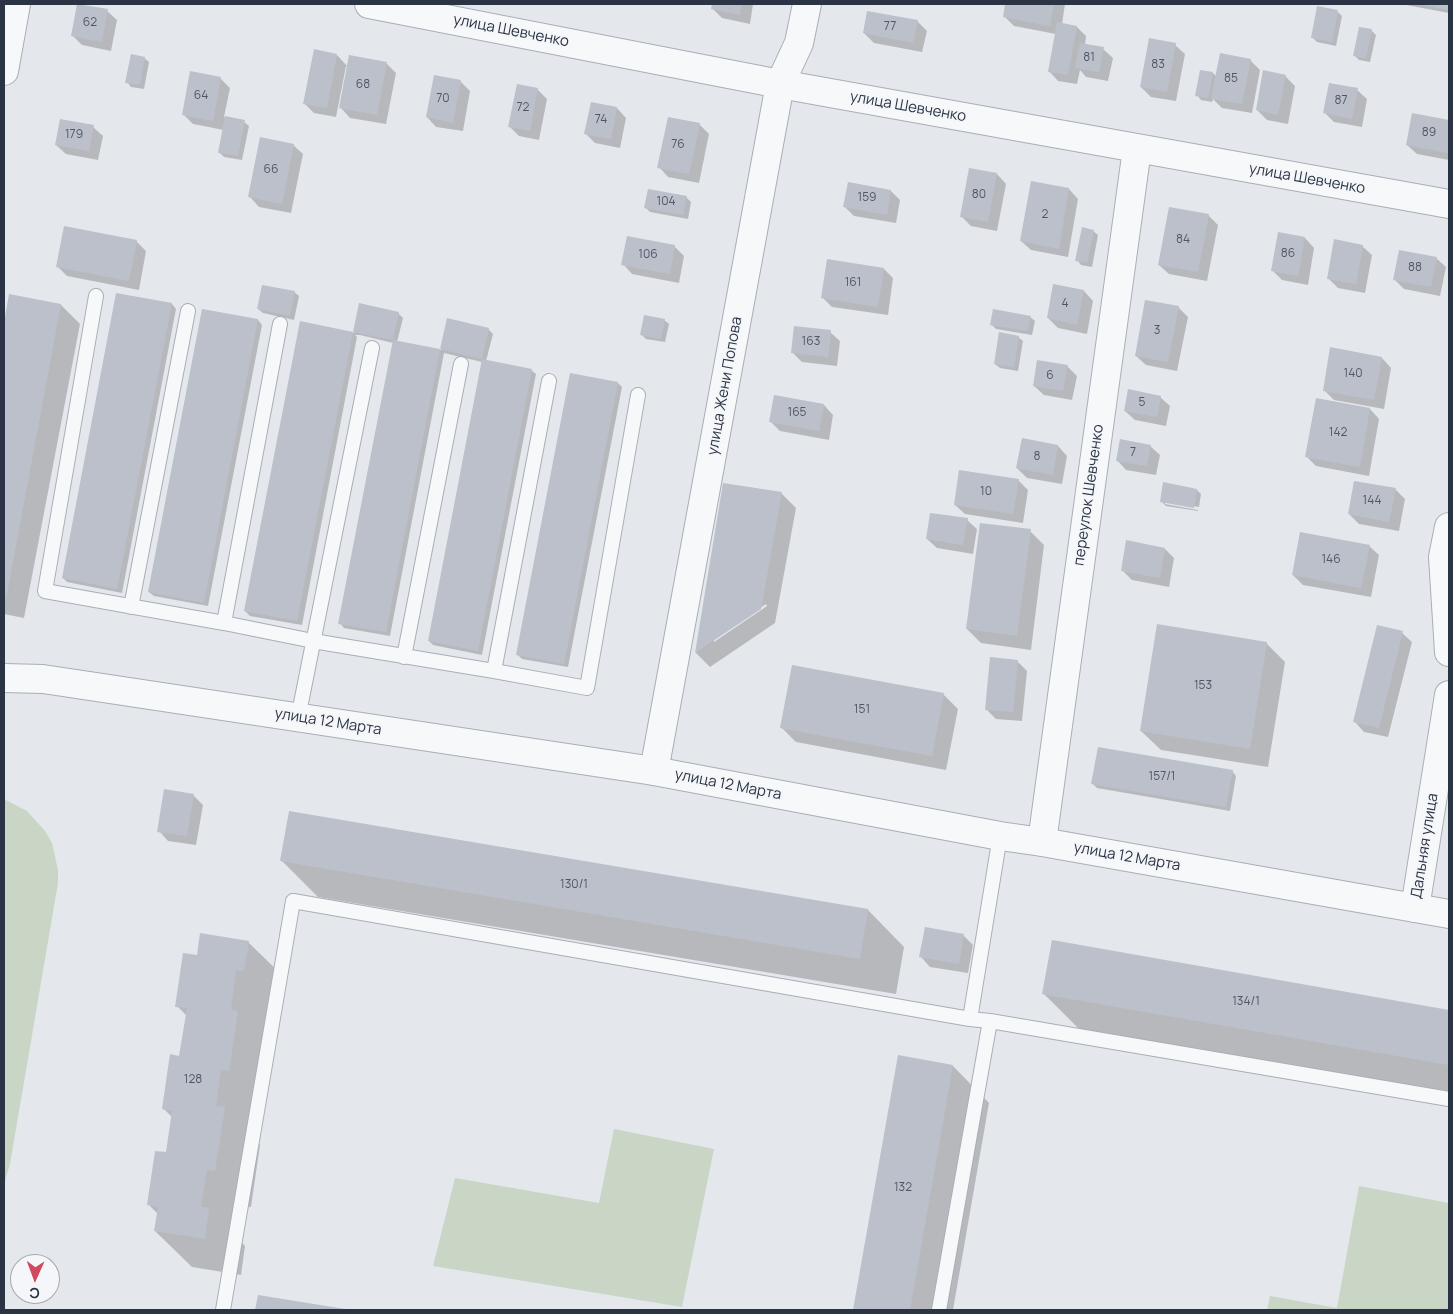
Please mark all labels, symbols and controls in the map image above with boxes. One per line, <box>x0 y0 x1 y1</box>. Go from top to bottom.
street label: улица Шевченко <box>452 11 570 51</box>
house number: 62 <box>83 16 97 30</box>
house number: 77 <box>884 20 896 34</box>
house number: 81 <box>1083 51 1095 65</box>
house number: 83 <box>1151 58 1165 72</box>
house number: 85 <box>1224 72 1238 86</box>
house number: 68 <box>356 78 370 92</box>
street label: улица Шевченко <box>848 88 968 126</box>
house number: 64 <box>194 89 208 103</box>
house number: 70 <box>436 92 450 106</box>
house number: 87 <box>1335 94 1347 108</box>
house number: 72 <box>517 101 529 115</box>
house number: 74 <box>595 113 607 127</box>
house number: 89 <box>1422 126 1436 140</box>
house number: 179 <box>65 128 83 142</box>
house number: 76 <box>671 138 685 152</box>
street label: улица Шевченко <box>1247 160 1367 198</box>
house number: 66 <box>264 163 278 177</box>
house number: 80 <box>972 188 986 202</box>
house number: 159 <box>857 191 877 205</box>
house number: 104 <box>656 195 676 209</box>
house number: 2 <box>1042 208 1048 222</box>
house number: 84 <box>1176 233 1190 247</box>
house number: 86 <box>1281 247 1295 261</box>
house number: 106 <box>638 248 658 262</box>
house number: 88 <box>1408 261 1422 275</box>
house number: 161 <box>845 276 861 290</box>
house number: 4 <box>1061 297 1069 311</box>
street label: улица Жени Попова <box>704 315 746 457</box>
house number: 3 <box>1154 324 1160 338</box>
house number: 163 <box>802 335 820 349</box>
house number: 140 <box>1343 367 1363 381</box>
house number: 6 <box>1046 369 1054 383</box>
house number: 5 <box>1139 396 1145 410</box>
house number: 165 <box>787 406 807 420</box>
street label: переулок Шевченко <box>1070 423 1108 567</box>
house number: 142 <box>1329 426 1347 440</box>
house number: 7 <box>1130 446 1136 460</box>
house number: 8 <box>1034 450 1040 464</box>
house number: 10 <box>980 485 992 499</box>
house number: 144 <box>1363 494 1381 508</box>
house number: 146 <box>1321 553 1341 567</box>
house number: 153 <box>1194 679 1212 693</box>
house number: 151 <box>854 703 870 717</box>
street label: улица 12 Марта <box>273 705 383 739</box>
street label: улица 12 Марта <box>673 766 783 804</box>
house number: 157/1 <box>1149 770 1175 784</box>
street label: Дальняя улица <box>1408 792 1442 900</box>
street label: улица 12 Марта <box>1072 839 1182 875</box>
house number: 130/1 <box>560 878 588 892</box>
house number: 134/1 <box>1232 995 1260 1009</box>
house number: 128 <box>184 1073 202 1087</box>
house number: 132 <box>894 1181 912 1195</box>
north arrow <box>10 1254 60 1304</box>
text: С <box>29 1284 40 1303</box>

